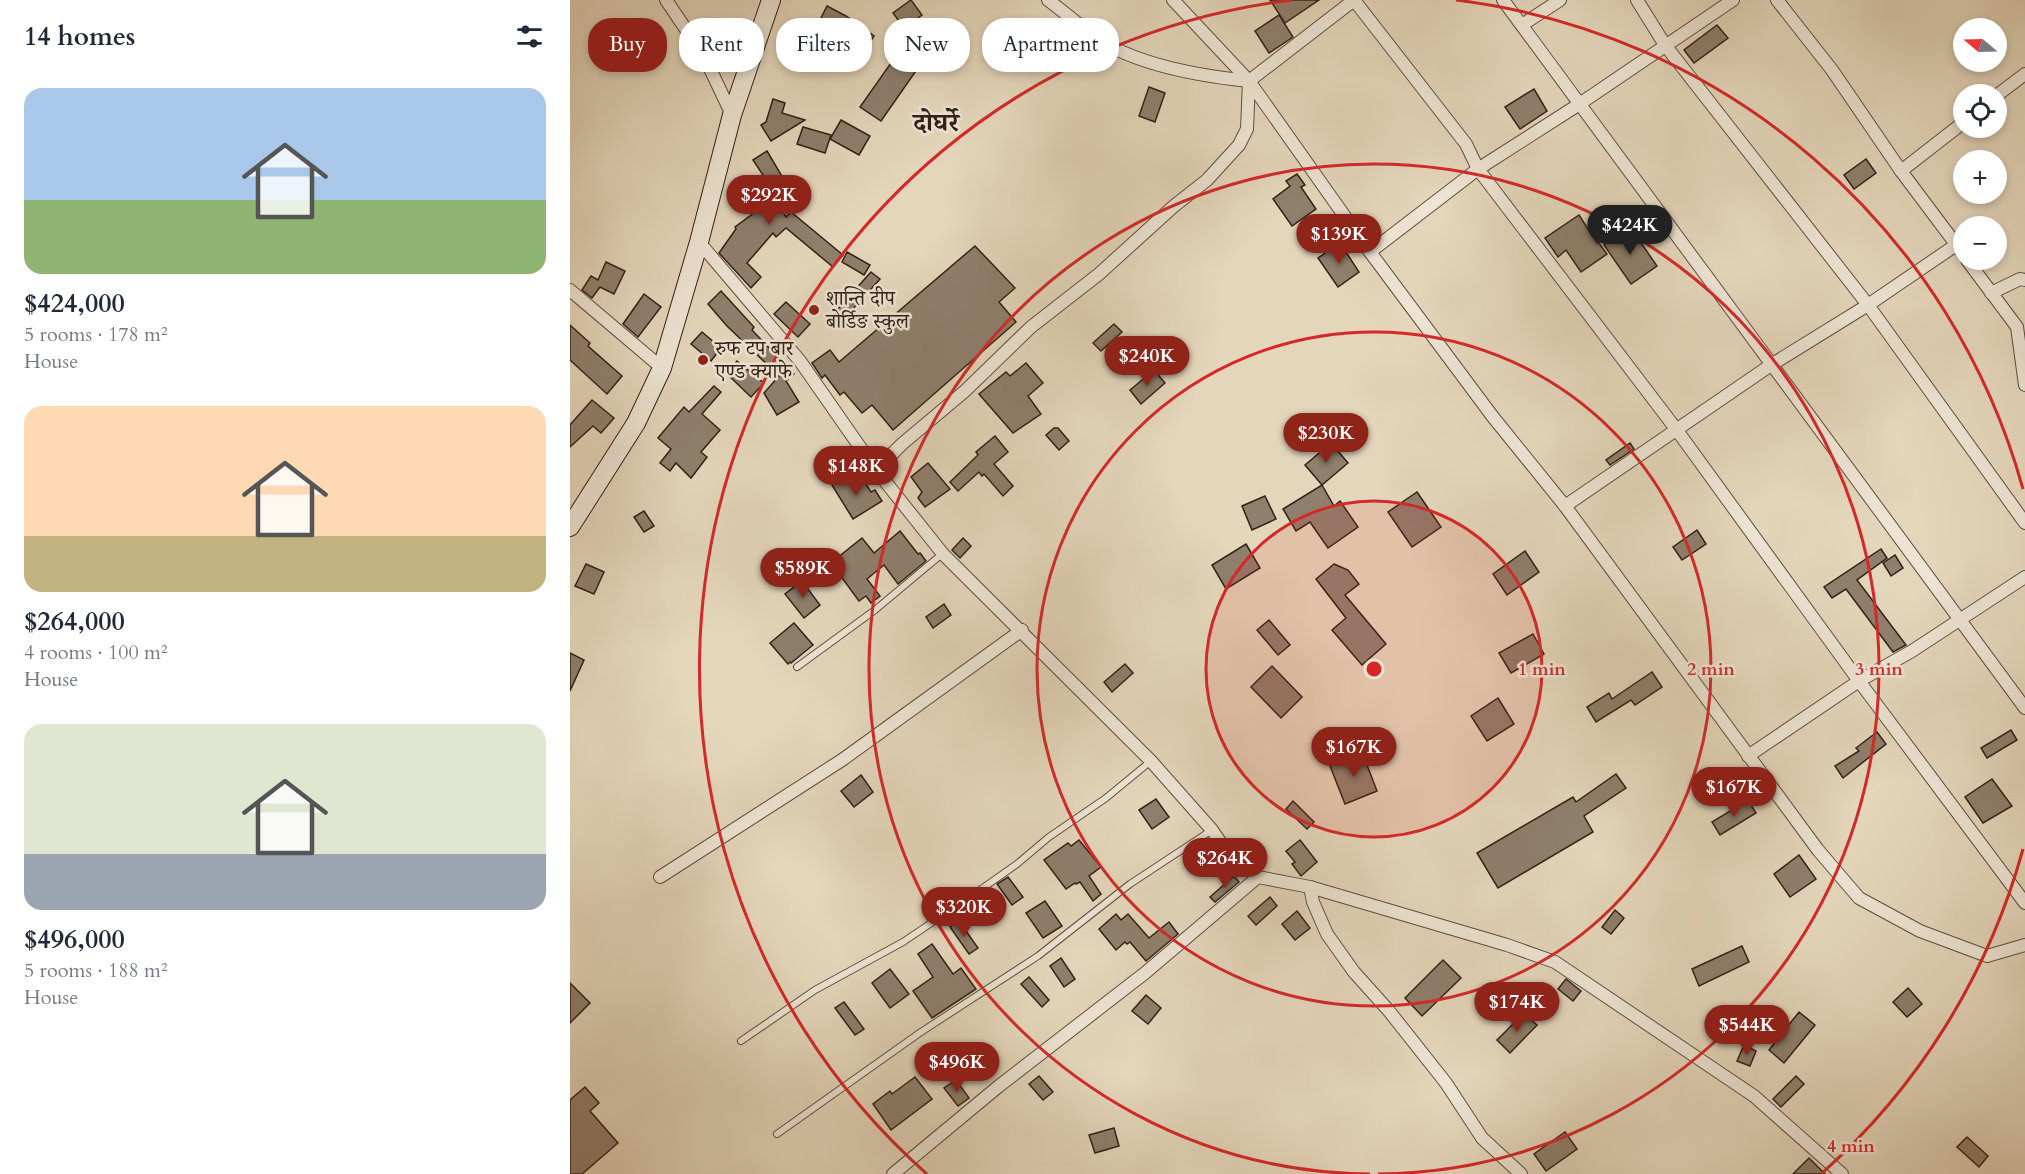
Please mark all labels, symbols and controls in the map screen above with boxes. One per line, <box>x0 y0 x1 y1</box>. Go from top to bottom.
chip: Buy <box>588 18 667 72</box>
chip: Rent <box>679 18 764 72</box>
chip: Filters <box>776 18 872 72</box>
chip: New <box>884 18 970 72</box>
chip: Apartment <box>982 18 1119 72</box>
north arrow <box>1953 18 2007 72</box>
map controls <box>1953 18 2007 270</box>
text: 14 homes <box>24 19 135 54</box>
icon: filters <box>513 20 546 53</box>
button: locate <box>1953 84 2007 138</box>
district label: दोघर्रे <box>911 105 961 140</box>
icon: home <box>231 127 339 235</box>
button: + <box>1953 150 2007 204</box>
pin: $292K <box>727 175 811 226</box>
text: $292K <box>740 181 798 208</box>
pin: $424K <box>1588 205 1672 256</box>
text: $424K <box>1601 211 1659 238</box>
pin: $139K <box>1297 214 1381 265</box>
button: − <box>1953 216 2007 270</box>
text: $139K <box>1310 220 1368 247</box>
place label: शान्ति दीप बोर्डिङ स्कुल <box>825 285 910 335</box>
text: $424,000 <box>24 286 125 321</box>
marker: शान्ति दीप बोर्डिङ स्कुल <box>807 303 821 317</box>
text: 5 rooms · 178 m² <box>24 321 168 348</box>
place label: रुफ टप बार एण्ड क्याफे <box>714 335 795 385</box>
pin: $240K <box>1105 336 1189 387</box>
text: $240K <box>1118 342 1176 369</box>
text: House <box>24 348 78 375</box>
marker: रुफ टप बार एण्ड क्याफे <box>696 353 710 367</box>
pin: $230K <box>1284 413 1368 464</box>
text: $230K <box>1297 419 1355 446</box>
icon: home <box>231 445 339 553</box>
pin: $148K <box>814 446 898 497</box>
text: $148K <box>827 452 885 479</box>
pin: $589K <box>761 548 845 599</box>
text: $589K <box>774 554 832 581</box>
text: $264,000 <box>24 604 125 639</box>
text: 4 rooms · 100 m² <box>24 639 168 666</box>
text: 1 min <box>1518 657 1566 682</box>
text: 2 min <box>1687 657 1735 682</box>
text: 3 min <box>1855 657 1903 682</box>
centre of rings <box>1364 659 1384 679</box>
text: House <box>24 666 78 693</box>
pin: $167K <box>1312 727 1396 778</box>
text: $167K <box>1325 733 1383 760</box>
icon: home <box>231 763 339 871</box>
pin: $167K <box>1692 767 1776 818</box>
text: $167K <box>1705 773 1763 800</box>
pin: $264K <box>1183 838 1267 889</box>
text: $264K <box>1196 844 1254 871</box>
pin: $320K <box>922 887 1006 938</box>
text: $320K <box>935 893 993 920</box>
text: $496,000 <box>24 922 125 957</box>
text: 5 rooms · 188 m² <box>24 957 168 984</box>
pin: $174K <box>1475 982 1559 1033</box>
text: House <box>24 984 78 1011</box>
text: $174K <box>1488 988 1546 1015</box>
pin: $544K <box>1705 1005 1789 1056</box>
text: $544K <box>1718 1011 1776 1038</box>
pin: $496K <box>915 1042 999 1093</box>
text: $496K <box>928 1048 986 1075</box>
text: 4 min <box>1827 1134 1875 1159</box>

